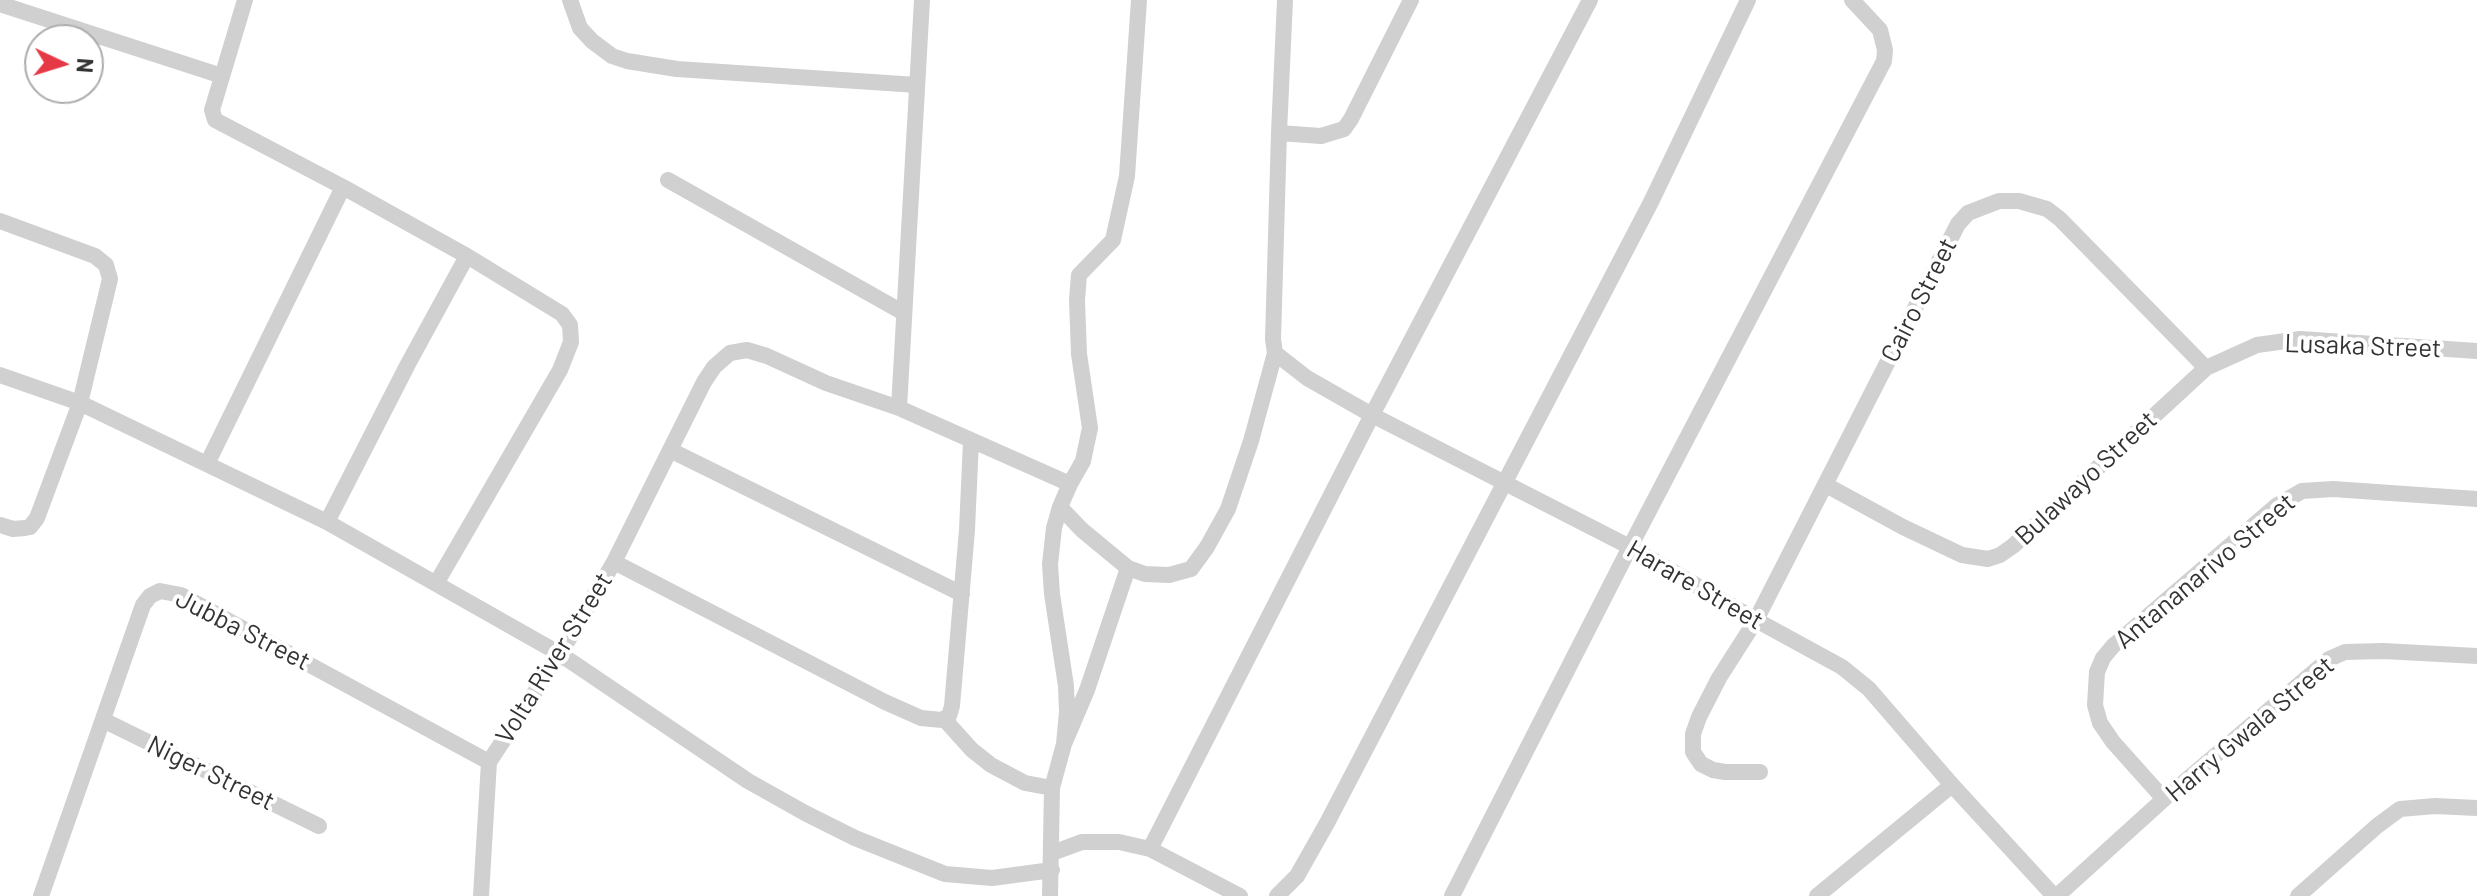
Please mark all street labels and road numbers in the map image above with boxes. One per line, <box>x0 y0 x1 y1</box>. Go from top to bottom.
street label: Cairo Street <box>1874 233 1964 367</box>
street label: Lusaka Street <box>2284 328 2442 364</box>
street label: Bulawayo Street <box>2009 404 2163 552</box>
street label: Antananarivo Street <box>2109 487 2301 655</box>
street label: Harare Street <box>1621 533 1769 637</box>
street label: Volta River Street <box>489 567 619 749</box>
street label: Jubba Street <box>171 583 315 677</box>
street label: Harry Gwala Street <box>2159 649 2341 809</box>
street label: Niger Street <box>142 729 280 817</box>

